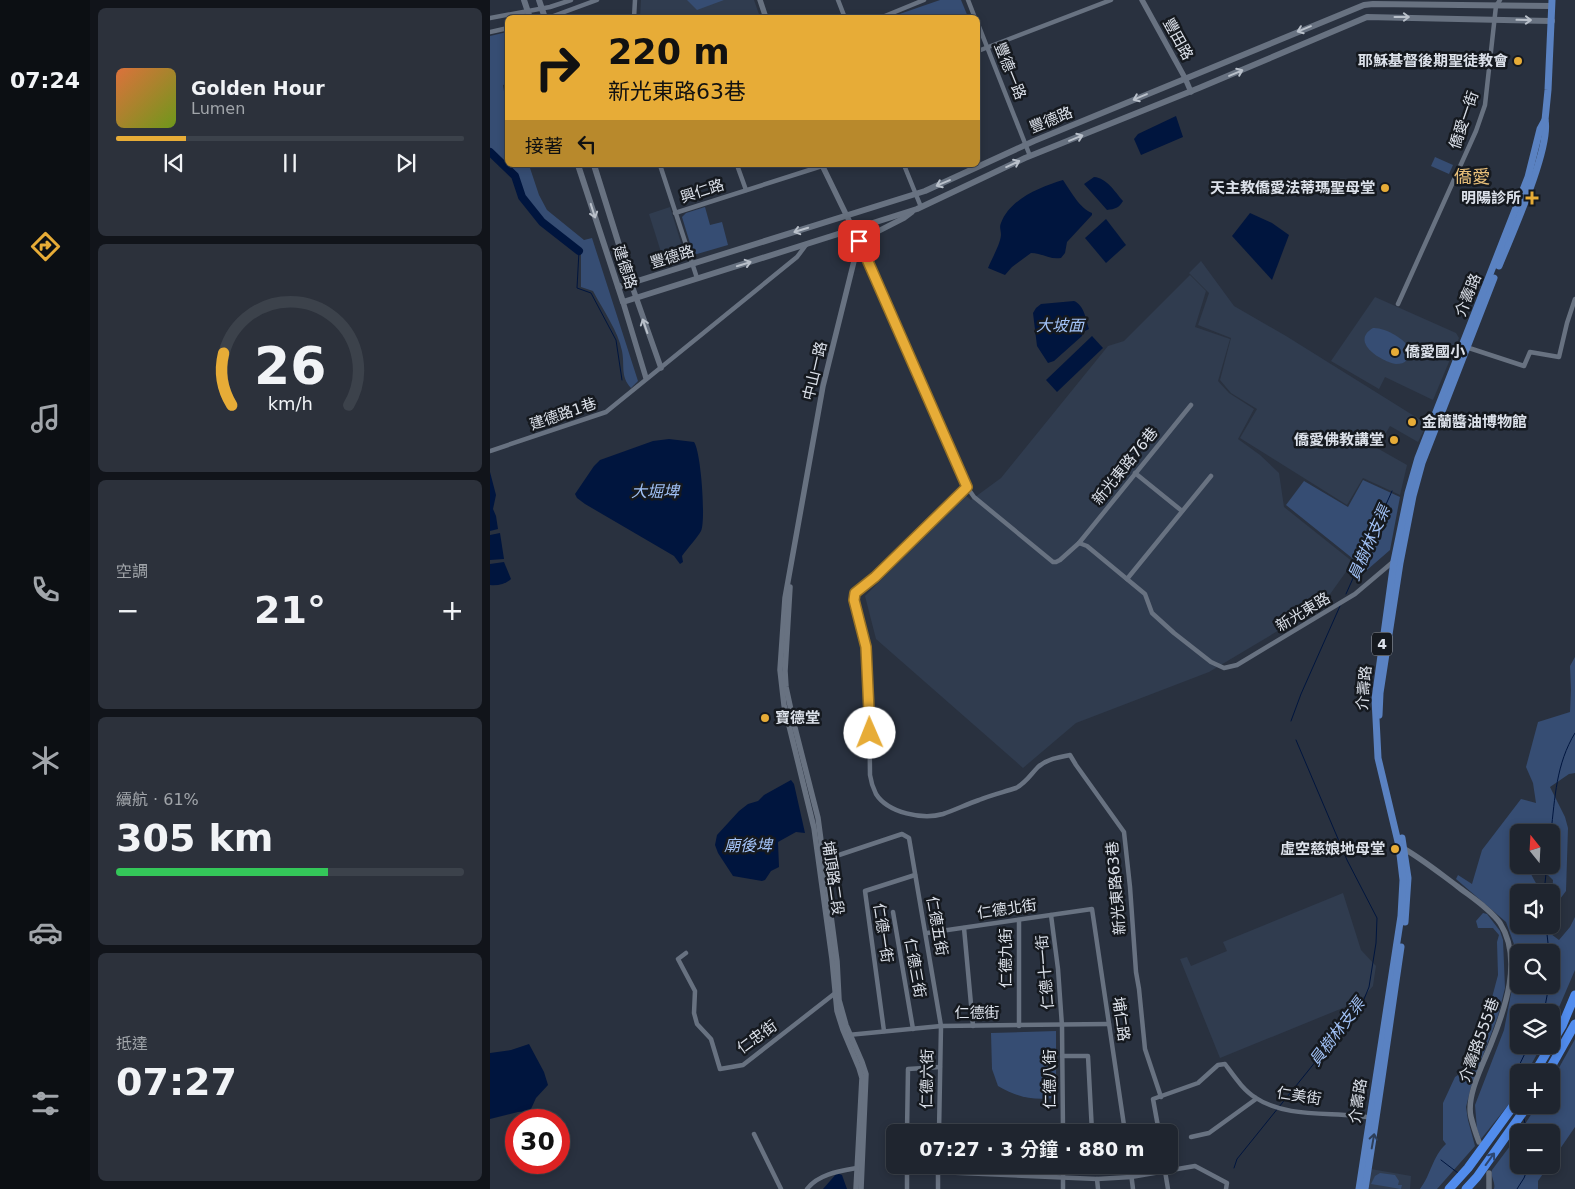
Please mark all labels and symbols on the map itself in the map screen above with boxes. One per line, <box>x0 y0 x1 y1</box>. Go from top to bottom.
one-way arrow <box>1394 12 1410 22</box>
street label: 豐田路 <box>1159 15 1197 63</box>
one-way arrow <box>1515 15 1531 24</box>
one-way arrow <box>1297 25 1312 34</box>
street label: 豐德一路 <box>990 40 1030 102</box>
place label: 耶穌基督後期聖徒教會 <box>1358 52 1508 70</box>
marker: 耶穌基督後期聖徒教會 <box>1512 55 1524 67</box>
one-way arrow <box>1227 68 1243 77</box>
street label: 僑愛一街 <box>1446 89 1482 151</box>
one-way arrow <box>1133 93 1148 103</box>
street label: 豐德路 <box>1027 103 1075 137</box>
one-way arrow <box>1067 133 1083 142</box>
one-way arrow <box>1005 159 1020 168</box>
district label: 僑愛 <box>1454 166 1490 187</box>
street label: 興仁路 <box>678 175 726 207</box>
one-way arrow <box>936 178 951 188</box>
place label: 天主教僑愛法蒂瑪聖母堂 <box>1210 179 1375 197</box>
marker: 天主教僑愛法蒂瑪聖母堂 <box>1379 182 1391 194</box>
place label: 明陽診所 <box>1461 189 1521 207</box>
marker: 明陽診所 <box>1525 191 1539 205</box>
one-way arrow <box>589 203 599 219</box>
pin <box>838 220 880 262</box>
one-way arrow <box>793 226 809 236</box>
street label: 豐德路 <box>648 242 696 272</box>
street label: 建德路 <box>609 243 641 291</box>
one-way arrow <box>735 259 751 268</box>
street label: 介壽路 <box>1451 271 1485 319</box>
water label: 大坡面 <box>1036 316 1087 335</box>
one-way arrow <box>640 318 650 334</box>
street label: 中山一路 <box>799 340 831 402</box>
place label: 僑愛國小 <box>1405 343 1466 361</box>
marker: 僑愛國小 <box>1389 346 1401 358</box>
street label: 建德路1巷 <box>527 394 599 434</box>
place label: 金蘭醬油博物館 <box>1422 413 1527 431</box>
marker: 金蘭醬油博物館 <box>1406 416 1418 428</box>
street label: 新光東路76巷 <box>1088 424 1162 508</box>
place label: 僑愛佛教講堂 <box>1294 431 1384 449</box>
marker: 僑愛佛教講堂 <box>1388 434 1400 446</box>
water label: 大堀埤 <box>631 482 681 501</box>
water label: 員樹林支渠 <box>1344 501 1395 583</box>
street label: 新光東路 <box>1273 589 1333 635</box>
road number: 4 <box>1372 633 1392 656</box>
street label: 介壽路 <box>1353 665 1375 711</box>
position arrow <box>843 706 895 758</box>
place label: 寶德堂 <box>775 709 820 727</box>
marker: 寶德堂 <box>759 712 771 724</box>
north arrow <box>1510 824 1560 874</box>
water label: 廟後埤 <box>724 836 774 855</box>
street label: 埔頂路二段 <box>819 840 847 916</box>
street label: 新光東路63巷 <box>1103 840 1129 936</box>
place label: 虛空慈娘地母堂 <box>1280 840 1385 858</box>
marker: 虛空慈娘地母堂 <box>1389 843 1401 855</box>
street label: 仁德五街 <box>923 895 951 957</box>
street label: 仁德北街 <box>976 896 1038 922</box>
street label: 仁德一街 <box>870 902 896 964</box>
street label: 仁德九街 <box>997 928 1015 988</box>
street label: 仁德十一街 <box>1033 934 1057 1010</box>
street label: 仁德三街 <box>901 937 929 999</box>
water label: 員樹林支渠 <box>1305 993 1370 1070</box>
street label: 埔仁路 <box>1109 995 1133 1043</box>
street label: 介壽路555巷 <box>1455 995 1503 1085</box>
street label: 仁德街 <box>954 1004 1000 1022</box>
street label: 仁忠街 <box>734 1016 780 1058</box>
street label: 仁德六街 <box>917 1049 937 1109</box>
street label: 仁德八街 <box>1041 1049 1059 1109</box>
street label: 介壽路 <box>1346 1077 1370 1125</box>
street label: 仁美街 <box>1275 1084 1323 1108</box>
speed limit sign: 30 <box>505 1109 570 1174</box>
one-way arrow <box>1369 1133 1379 1149</box>
one-way arrow <box>1485 1152 1495 1166</box>

